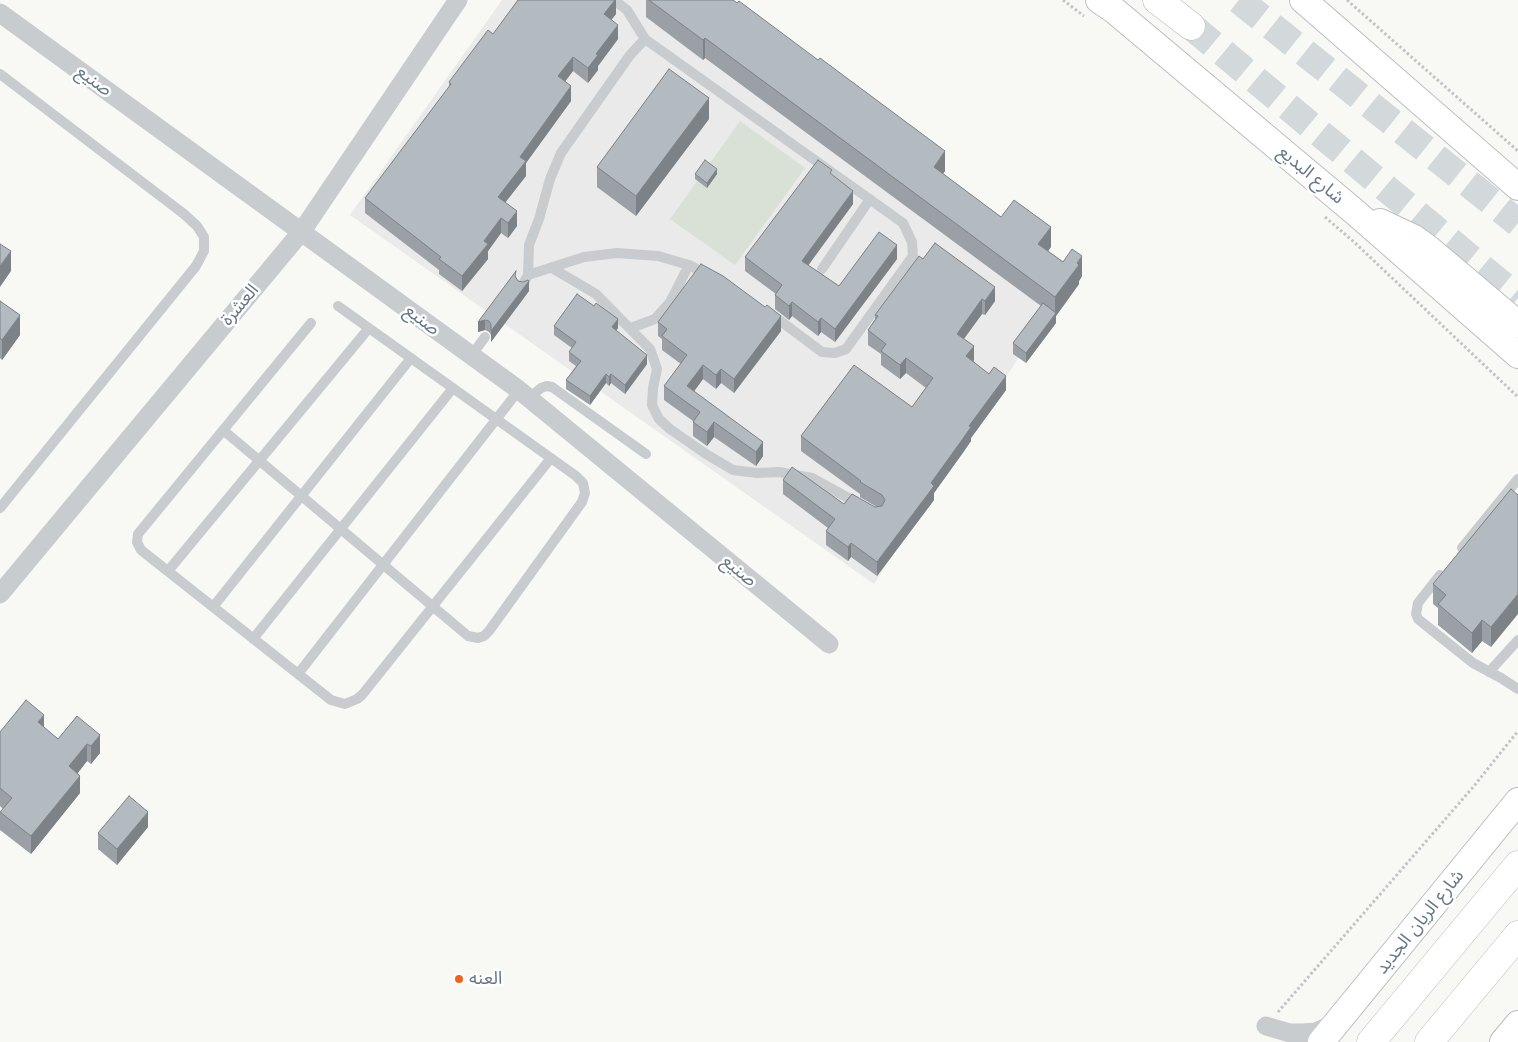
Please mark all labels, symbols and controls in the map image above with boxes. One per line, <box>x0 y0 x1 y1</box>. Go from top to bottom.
street label: صنيع <box>72 61 116 101</box>
street label: شارع البديع <box>1274 141 1348 209</box>
street label: العشرة <box>217 280 263 330</box>
street label: صنيع <box>400 300 444 340</box>
street label: صنيع <box>717 550 761 592</box>
street label: شارع الريان الجديد <box>1371 865 1469 979</box>
place label: العنه <box>469 968 502 990</box>
marker: العنه <box>453 973 465 985</box>

